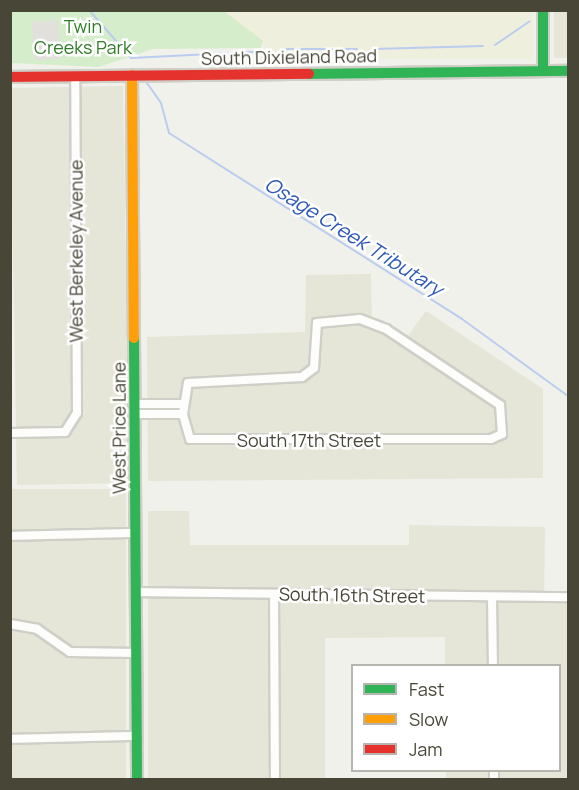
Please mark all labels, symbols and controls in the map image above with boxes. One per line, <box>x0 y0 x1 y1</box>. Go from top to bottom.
park label: Twin Creeks Park <box>34 16 132 58</box>
street label: South Dixieland Road <box>201 45 377 69</box>
street label: West Berkeley Avenue <box>65 159 87 343</box>
water label: Osage Creek Tributary <box>261 171 447 301</box>
street label: West Price Lane <box>108 362 130 494</box>
street label: South 17th Street <box>237 429 381 451</box>
street label: South 16th Street <box>279 583 425 607</box>
legend <box>351 664 561 772</box>
text: Fast <box>409 677 444 701</box>
text: Slow <box>409 707 448 731</box>
text: Jam <box>409 737 443 761</box>

